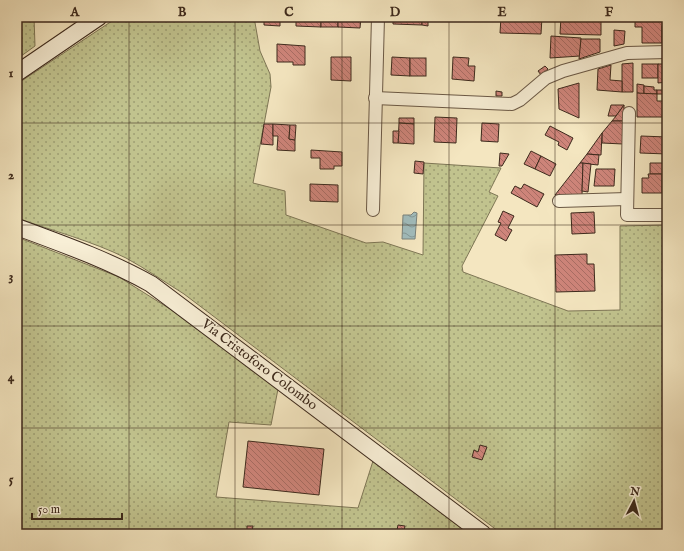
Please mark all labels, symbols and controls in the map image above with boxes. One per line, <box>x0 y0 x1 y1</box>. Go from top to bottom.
text: A <box>70 4 81 21</box>
text: B <box>178 4 187 21</box>
text: C <box>284 4 294 21</box>
text: D <box>390 4 401 21</box>
text: E <box>497 4 507 21</box>
text: F <box>605 4 614 21</box>
text: 1 <box>9 65 14 82</box>
text: 2 <box>8 167 14 184</box>
text: 3 <box>9 268 14 285</box>
street label: Via Cristoforo Colombo <box>197 315 321 415</box>
text: 4 <box>8 369 15 386</box>
text: 5 <box>9 471 14 488</box>
north arrow <box>614 481 654 521</box>
text: N <box>628 484 641 500</box>
scale bar <box>32 495 122 521</box>
text: 50 m <box>38 502 60 517</box>

